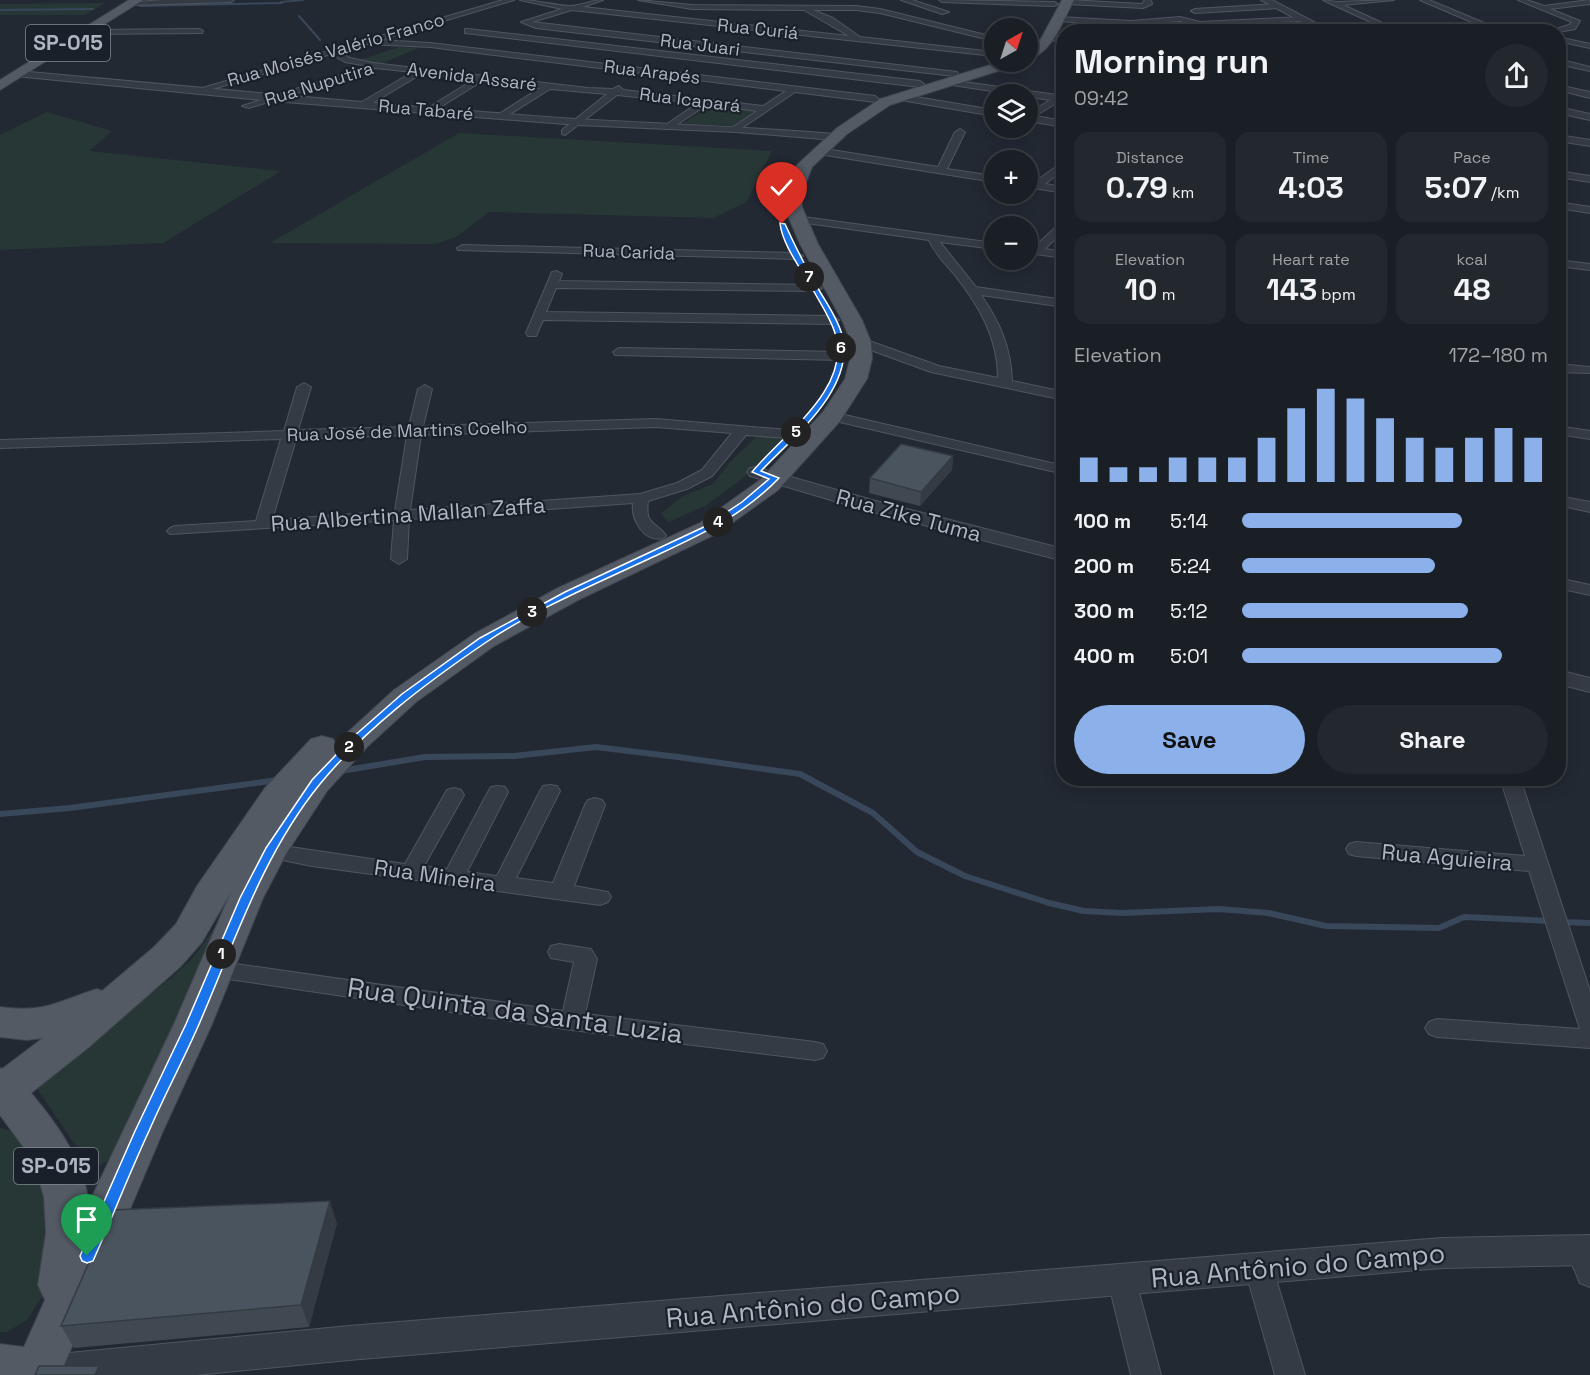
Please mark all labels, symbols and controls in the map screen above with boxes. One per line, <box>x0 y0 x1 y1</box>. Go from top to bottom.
street label: Rua Moisés Valério Franco <box>225 7 447 92</box>
street label: Rua Curiá <box>716 13 800 44</box>
north arrow <box>984 18 1038 72</box>
map controls <box>984 18 1038 270</box>
road number: SP-015 <box>26 25 110 61</box>
street label: Rua Juari <box>659 28 741 61</box>
text: Morning run <box>1074 41 1269 83</box>
button: share <box>1485 44 1548 107</box>
street label: Rua Arapés <box>603 54 702 89</box>
street label: Rua Nuputira <box>262 56 376 111</box>
street label: Avenida Assaré <box>406 57 538 96</box>
street label: Rua Icapará <box>638 82 742 117</box>
button: layers <box>984 84 1038 138</box>
text: 09:42 <box>1074 85 1129 111</box>
street label: Rua Tabaré <box>378 94 475 125</box>
text: Distance <box>1116 147 1184 168</box>
text: Time <box>1293 147 1329 168</box>
text: Pace <box>1453 147 1491 168</box>
button: + <box>984 150 1038 204</box>
pin <box>756 162 807 224</box>
text: 0.79 <box>1106 168 1168 207</box>
text: 4:03 <box>1278 168 1344 207</box>
text: 5:07 <box>1425 168 1487 207</box>
icon: check <box>765 171 798 204</box>
text: km <box>1168 182 1194 203</box>
text: /km <box>1487 182 1519 203</box>
button: − <box>984 216 1038 270</box>
street label: Rua Carida <box>582 238 676 265</box>
text: Elevation <box>1115 249 1185 270</box>
text: Heart rate <box>1272 249 1350 270</box>
text: kcal <box>1457 249 1487 270</box>
pin: 7 <box>794 262 824 292</box>
text: 7 <box>805 266 813 287</box>
text: 10 <box>1125 270 1158 309</box>
text: 143 <box>1266 270 1317 309</box>
text: 48 <box>1453 270 1491 309</box>
text: m <box>1158 284 1175 305</box>
text: bpm <box>1317 284 1356 305</box>
pin: 6 <box>826 333 856 363</box>
text: 6 <box>836 337 846 358</box>
text: Elevation <box>1074 342 1162 368</box>
text: 172–180 m <box>1448 342 1548 368</box>
street label: Rua José de Martins Coelho <box>286 415 528 446</box>
pin: 5 <box>781 417 811 447</box>
text: 5 <box>791 421 801 442</box>
street label: Rua Zike Tuma <box>833 482 985 548</box>
street label: Rua Albertina Mallan Zaffa <box>270 490 547 538</box>
pin: 4 <box>703 507 733 537</box>
text: 100 m <box>1074 508 1131 534</box>
text: 5:14 <box>1170 508 1208 534</box>
text: 4 <box>713 511 723 532</box>
text: 200 m <box>1074 553 1134 579</box>
text: 5:24 <box>1170 553 1211 579</box>
pin: 3 <box>517 597 547 627</box>
text: 300 m <box>1074 598 1134 624</box>
text: 5:12 <box>1170 598 1207 624</box>
text: 3 <box>527 601 537 622</box>
text: 400 m <box>1074 643 1135 669</box>
text: 5:01 <box>1170 643 1208 669</box>
button: Save <box>1074 705 1305 774</box>
button: Share <box>1317 705 1548 774</box>
pin: 2 <box>334 732 364 762</box>
text: 2 <box>344 736 354 757</box>
street label: Rua Aguieira <box>1380 837 1514 877</box>
street label: Rua Mineira <box>372 853 498 897</box>
pin: 1 <box>206 939 236 969</box>
text: 1 <box>217 943 225 964</box>
street label: Rua Quinta da Santa Luzia <box>345 970 685 1051</box>
road number: SP-015 <box>14 1148 98 1184</box>
pin <box>61 1194 112 1256</box>
icon: arrive <box>70 1203 103 1236</box>
street label: Rua Antônio do Campo <box>1149 1235 1447 1296</box>
street label: Rua Antônio do Campo <box>664 1275 962 1336</box>

